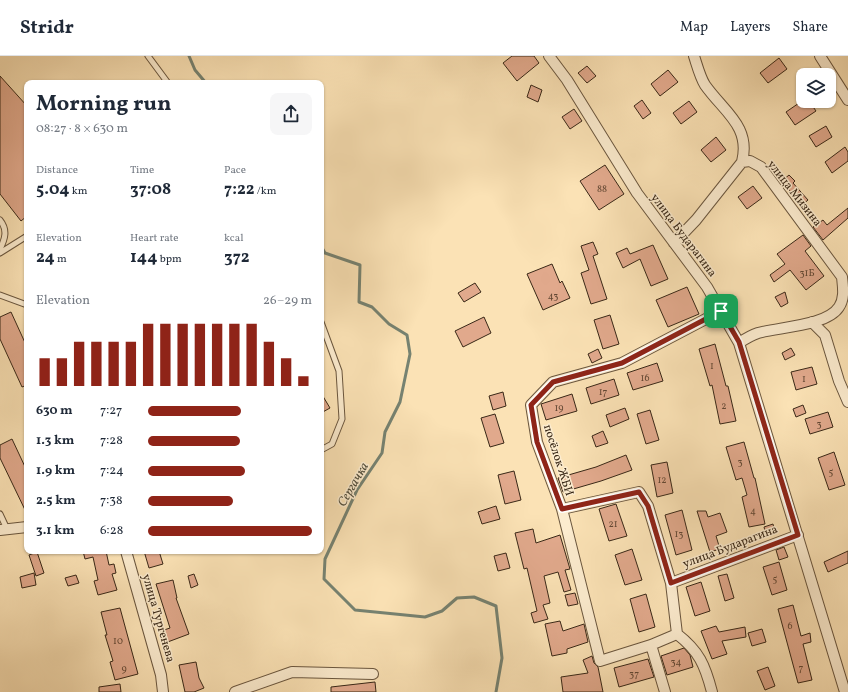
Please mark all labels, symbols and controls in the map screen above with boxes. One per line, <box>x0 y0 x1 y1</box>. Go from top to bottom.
text: Stridr <box>20 15 74 41</box>
text: Map <box>680 18 708 37</box>
text: Layers <box>730 18 770 37</box>
text: Share <box>792 18 828 37</box>
map controls <box>796 68 836 108</box>
button: layers <box>796 68 836 108</box>
text: Morning run <box>36 89 171 120</box>
button: share <box>270 93 312 135</box>
text: 08:27 · 8 × 630 m <box>36 120 128 138</box>
street label: улица Мизина <box>763 157 825 230</box>
text: Distance <box>36 163 78 178</box>
text: Time <box>130 163 154 178</box>
text: Pace <box>224 163 246 178</box>
text: 5.04 <box>36 178 70 201</box>
text: 37:08 <box>130 178 171 201</box>
text: 7:22 <box>224 178 255 201</box>
house number: 88 <box>597 182 607 196</box>
text: km <box>70 184 87 199</box>
text: /km <box>255 184 277 199</box>
street label: улица Бударагина <box>647 191 720 281</box>
text: Elevation <box>36 231 82 246</box>
text: Heart rate <box>130 231 179 246</box>
text: kcal <box>224 231 244 246</box>
text: 24 <box>36 246 55 269</box>
text: 144 <box>130 246 157 269</box>
text: 372 <box>224 246 249 269</box>
text: m <box>55 252 67 267</box>
text: bpm <box>157 252 182 267</box>
house number: 31Б <box>799 266 815 280</box>
house number: 43 <box>548 289 558 303</box>
text: Elevation <box>36 292 90 310</box>
text: 26–29 m <box>263 292 312 310</box>
pin <box>704 294 738 328</box>
icon: arrive <box>710 300 732 322</box>
house number: 1 <box>710 359 714 373</box>
house number: 16 <box>641 371 649 385</box>
house number: 1 <box>802 372 806 386</box>
house number: 17 <box>599 385 608 399</box>
house number: 2 <box>721 399 727 413</box>
house number: 19 <box>554 401 564 415</box>
text: 630 m <box>36 402 73 420</box>
text: 7:27 <box>100 402 122 420</box>
house number: 3 <box>816 417 822 431</box>
street label: посёлок ЖБИ <box>539 423 577 498</box>
text: 1.3 km <box>36 432 74 450</box>
text: 7:28 <box>100 432 123 450</box>
house number: 3 <box>737 455 743 469</box>
water label: Сергачка <box>334 459 374 511</box>
text: 1.9 km <box>36 462 75 480</box>
text: 7:24 <box>100 462 124 480</box>
house number: 5 <box>829 465 834 479</box>
house number: 12 <box>657 473 667 487</box>
text: 2.5 km <box>36 492 76 510</box>
text: 7:38 <box>100 492 123 510</box>
house number: 4 <box>750 504 756 518</box>
house number: 21 <box>608 517 618 531</box>
street label: улица Бударагина <box>681 521 780 572</box>
text: 3.1 km <box>36 522 75 540</box>
text: 6:28 <box>100 522 123 540</box>
house number: 13 <box>674 527 684 541</box>
street label: улица Тургенева <box>138 572 178 664</box>
house number: 5 <box>773 572 778 586</box>
house number: 6 <box>787 619 793 633</box>
house number: 10 <box>113 634 123 648</box>
house number: 34 <box>670 655 682 669</box>
house number: 7 <box>799 661 804 675</box>
house number: 9 <box>121 662 127 676</box>
house number: 37 <box>629 667 639 681</box>

